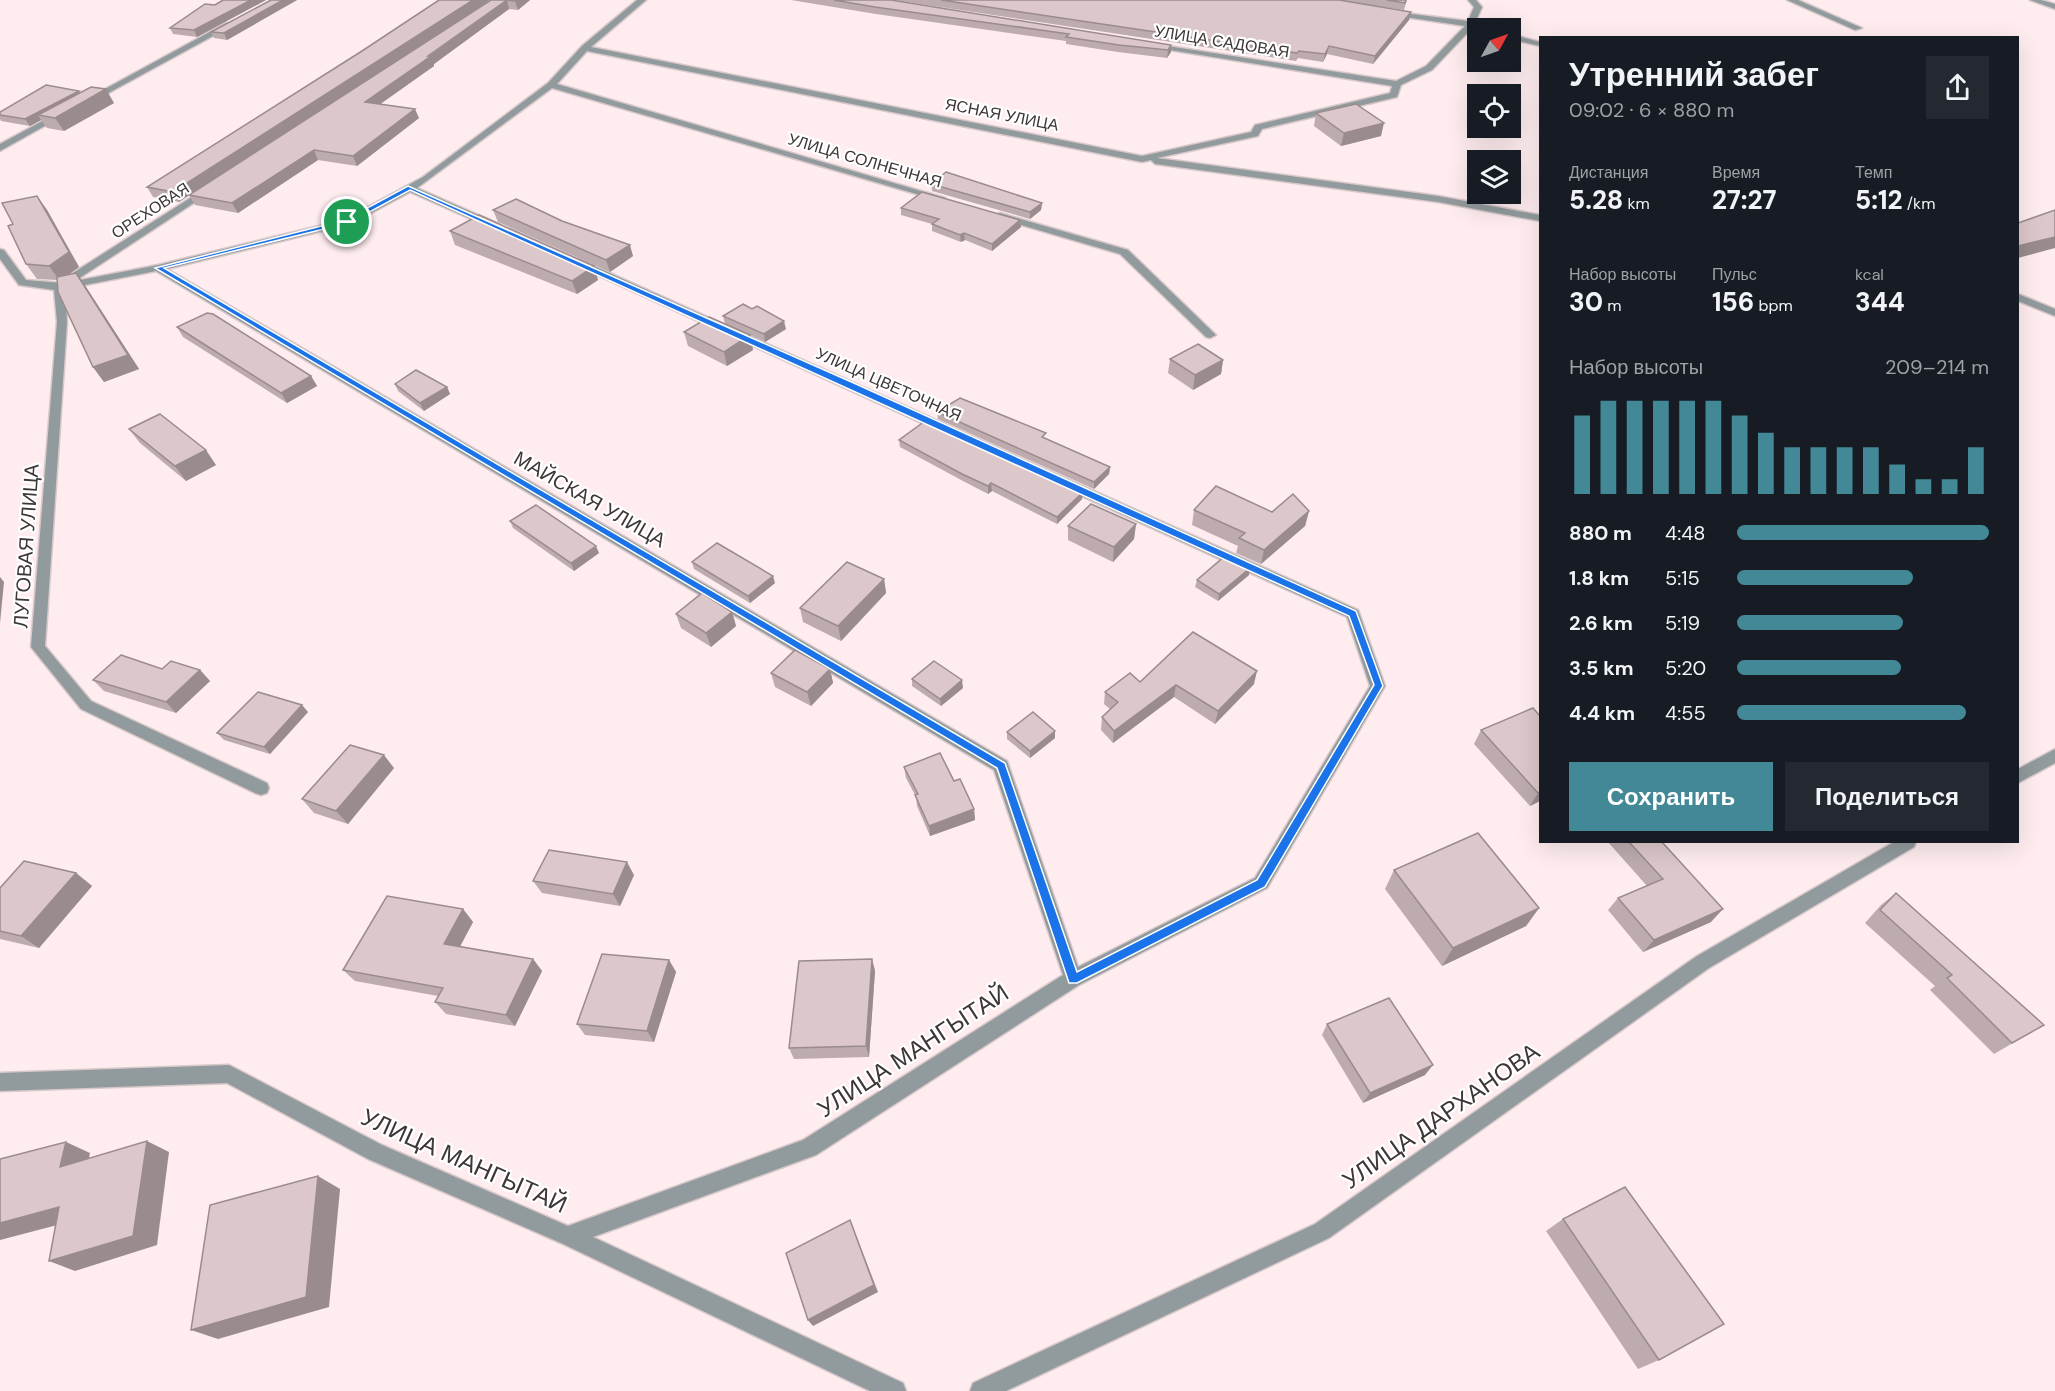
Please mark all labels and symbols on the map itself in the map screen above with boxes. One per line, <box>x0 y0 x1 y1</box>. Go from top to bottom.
north arrow <box>1467 18 1521 72</box>
street label: УЛИЦА САДОВАЯ <box>1153 20 1291 63</box>
street label: ЯСНАЯ УЛИЦА <box>943 93 1061 136</box>
street label: УЛИЦА СОЛНЕЧНАЯ <box>786 128 944 192</box>
street label: ОРЕХОВАЯ <box>107 177 193 243</box>
pin <box>321 196 372 247</box>
street label: УЛИЦА ЦВЕТОЧНАЯ <box>813 343 965 426</box>
street label: МАЙСКАЯ УЛИЦА <box>509 445 671 553</box>
street label: ЛУГОВАЯ УЛИЦА <box>7 462 45 629</box>
street label: УЛИЦА МАНГЫТАЙ <box>811 977 1014 1124</box>
street label: УЛИЦА ДАРХАНОВА <box>1336 1036 1545 1195</box>
street label: УЛИЦА МАНГЫТАЙ <box>356 1101 572 1220</box>

